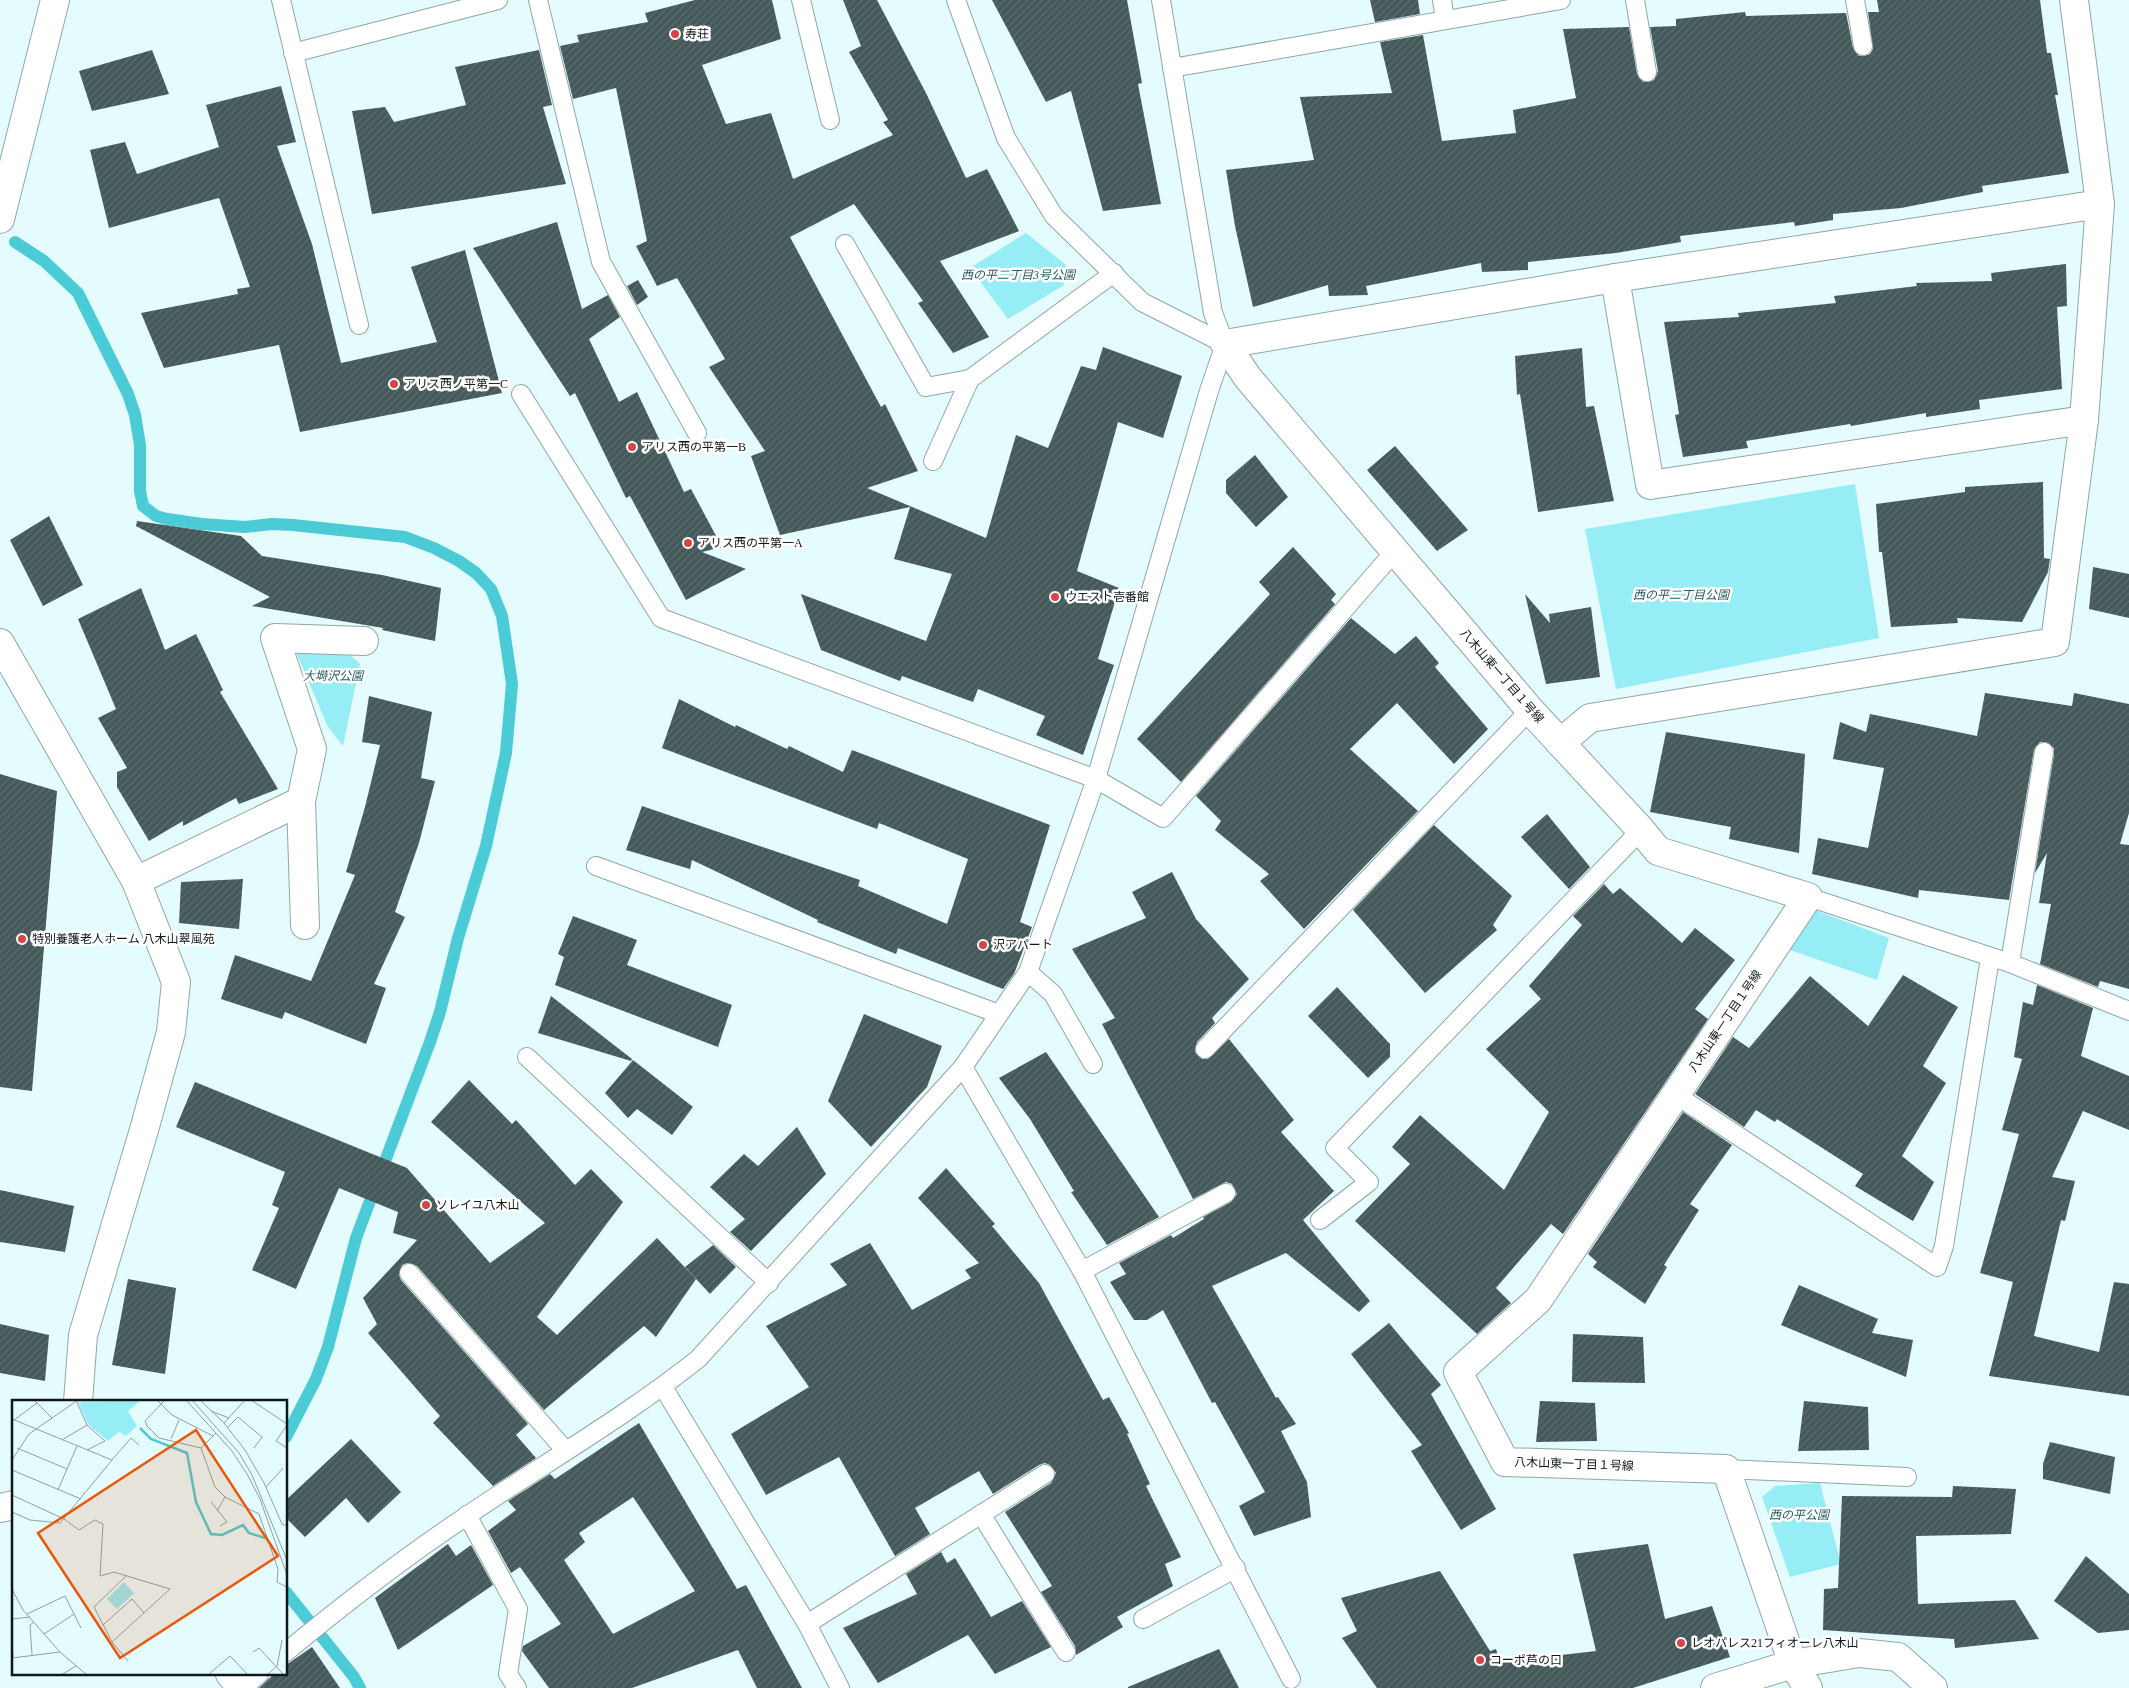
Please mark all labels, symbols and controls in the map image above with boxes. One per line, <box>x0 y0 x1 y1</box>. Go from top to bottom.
place label: 寿荘 <box>685 27 709 41</box>
marker: 寿荘 <box>669 28 681 40</box>
park label: 西の平二丁目3号公園 <box>961 268 1077 282</box>
place label: アリス西ノ平第一C <box>404 377 508 391</box>
marker: アリス西ノ平第一C <box>388 378 400 390</box>
place label: アリス西の平第一B <box>642 440 746 454</box>
marker: アリス西の平第一B <box>626 441 638 453</box>
place label: アリス西の平第一A <box>698 536 803 550</box>
marker: アリス西の平第一A <box>682 537 694 549</box>
park label: 西の平二丁目公園 <box>1633 588 1731 602</box>
place label: ウエスト壱番館 <box>1065 590 1149 604</box>
marker: ウエスト壱番館 <box>1049 591 1061 603</box>
street label: 八木山東一丁目１号線 <box>1457 626 1547 726</box>
park label: 大塒沢公園 <box>303 669 365 683</box>
place label: 特別養護老人ホーム 八木山翠風苑 <box>32 932 215 946</box>
marker: 特別養護老人ホーム 八木山翠風苑 <box>16 933 28 945</box>
place label: 沢アパート <box>993 938 1053 952</box>
marker: 沢アパート <box>977 939 989 951</box>
street label: 八木山東一丁目１号線 <box>1686 967 1764 1075</box>
place label: ソレイユ八木山 <box>436 1198 520 1212</box>
marker: ソレイユ八木山 <box>420 1199 432 1211</box>
inset map <box>12 1400 288 1676</box>
street label: 八木山東一丁目１号線 <box>1514 1455 1634 1473</box>
park label: 西の平公園 <box>1769 1508 1831 1522</box>
place label: レオパレス21フィオーレ八木山 <box>1691 1636 1859 1650</box>
marker: レオパレス21フィオーレ八木山 <box>1675 1637 1687 1649</box>
place label: コーポ芦の口 <box>1490 1653 1562 1667</box>
marker: コーポ芦の口 <box>1474 1654 1486 1666</box>

